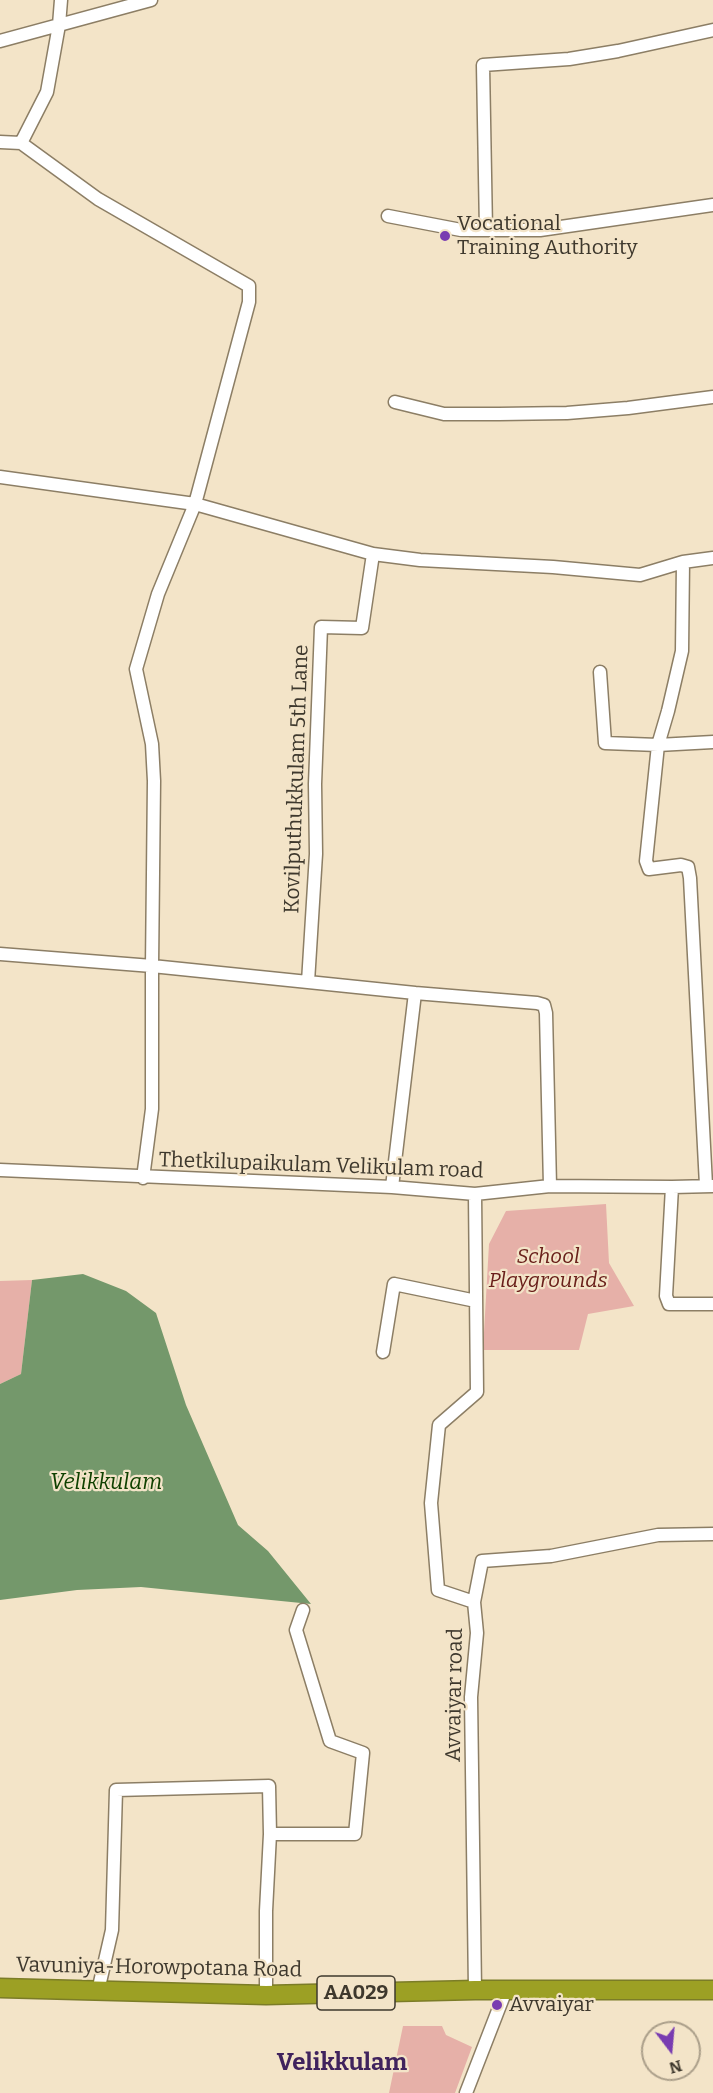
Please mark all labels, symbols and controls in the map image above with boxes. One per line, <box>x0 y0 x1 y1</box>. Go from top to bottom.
place label: Vocational Training Authority <box>457 211 638 261</box>
marker: Vocational Training Authority <box>438 229 452 243</box>
street label: Kovilputhukkulam 5th Lane <box>280 644 314 914</box>
street label: Thetkilupaikulam Velikulam road <box>158 1148 484 1184</box>
park label: School Playgrounds <box>488 1244 608 1294</box>
water label: Velikkulam <box>50 1470 162 1496</box>
street label: Avvaiyar road <box>441 1628 469 1762</box>
street label: Vavuniya-Horowpotana Road <box>16 1953 302 1983</box>
road number: AA029 <box>317 1976 395 2010</box>
place label: Avvaiyar <box>509 1992 594 2018</box>
marker: Avvaiyar <box>490 1998 504 2012</box>
north arrow <box>641 2021 701 2081</box>
district label: Velikkulam <box>277 2049 407 2077</box>
text: N <box>667 2056 684 2078</box>

